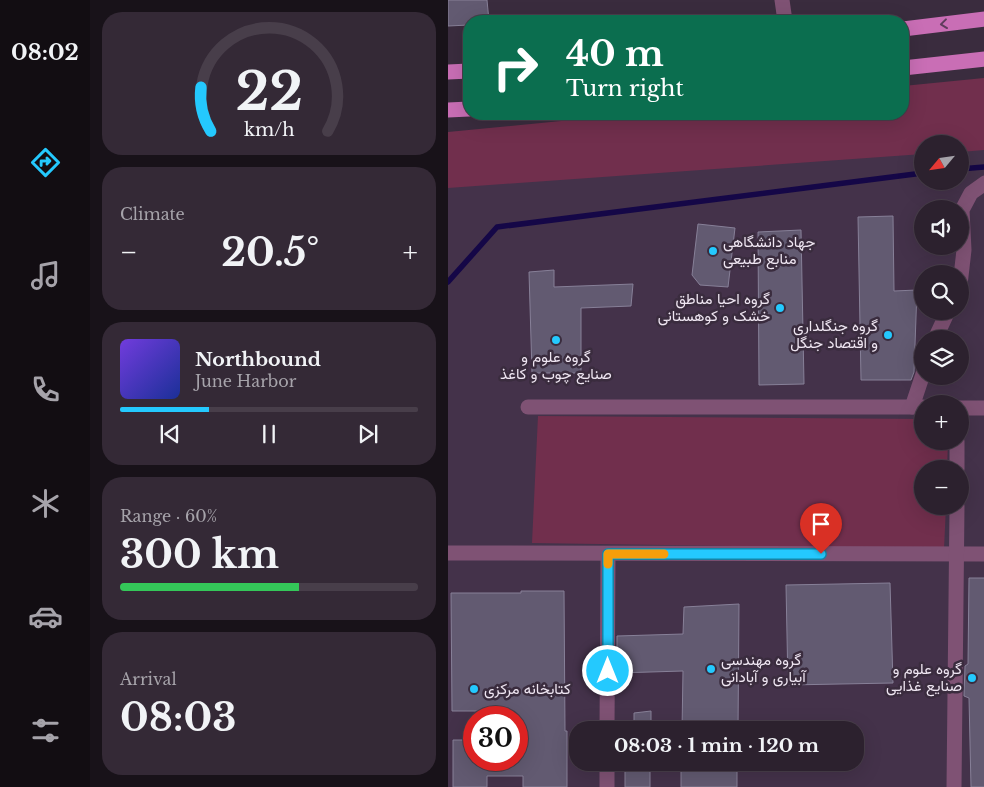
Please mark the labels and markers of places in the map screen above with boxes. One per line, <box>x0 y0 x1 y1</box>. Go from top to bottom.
place label: جهاد دانشگاهی منابع طبیعی <box>723 232 815 270</box>
marker: جهاد دانشگاهی منابع طبیعی <box>707 245 719 257</box>
place label: گروه احیا مناطق خشک و کوهستانی <box>658 289 770 326</box>
marker: گروه احیا مناطق خشک و کوهستانی <box>774 302 786 314</box>
place label: گروه جنگلداری و اقتصاد جنگل <box>790 316 878 352</box>
marker: گروه جنگلداری و اقتصاد جنگل <box>882 329 894 341</box>
marker: گروه علوم و صنایع چوب و کاغذ <box>550 334 562 346</box>
place label: گروه علوم و صنایع چوب و کاغذ <box>500 347 612 385</box>
pin <box>800 503 842 554</box>
place label: گروه مهندسی آبیاری و آبادانی <box>721 650 807 687</box>
place label: گروه علوم و صنایع غذایی <box>886 659 962 697</box>
marker: گروه مهندسی آبیاری و آبادانی <box>705 663 717 675</box>
marker: گروه علوم و صنایع غذایی <box>966 672 978 684</box>
place label: کتابخانه مرکزی <box>484 679 571 699</box>
marker: کتابخانه مرکزی <box>468 683 480 695</box>

